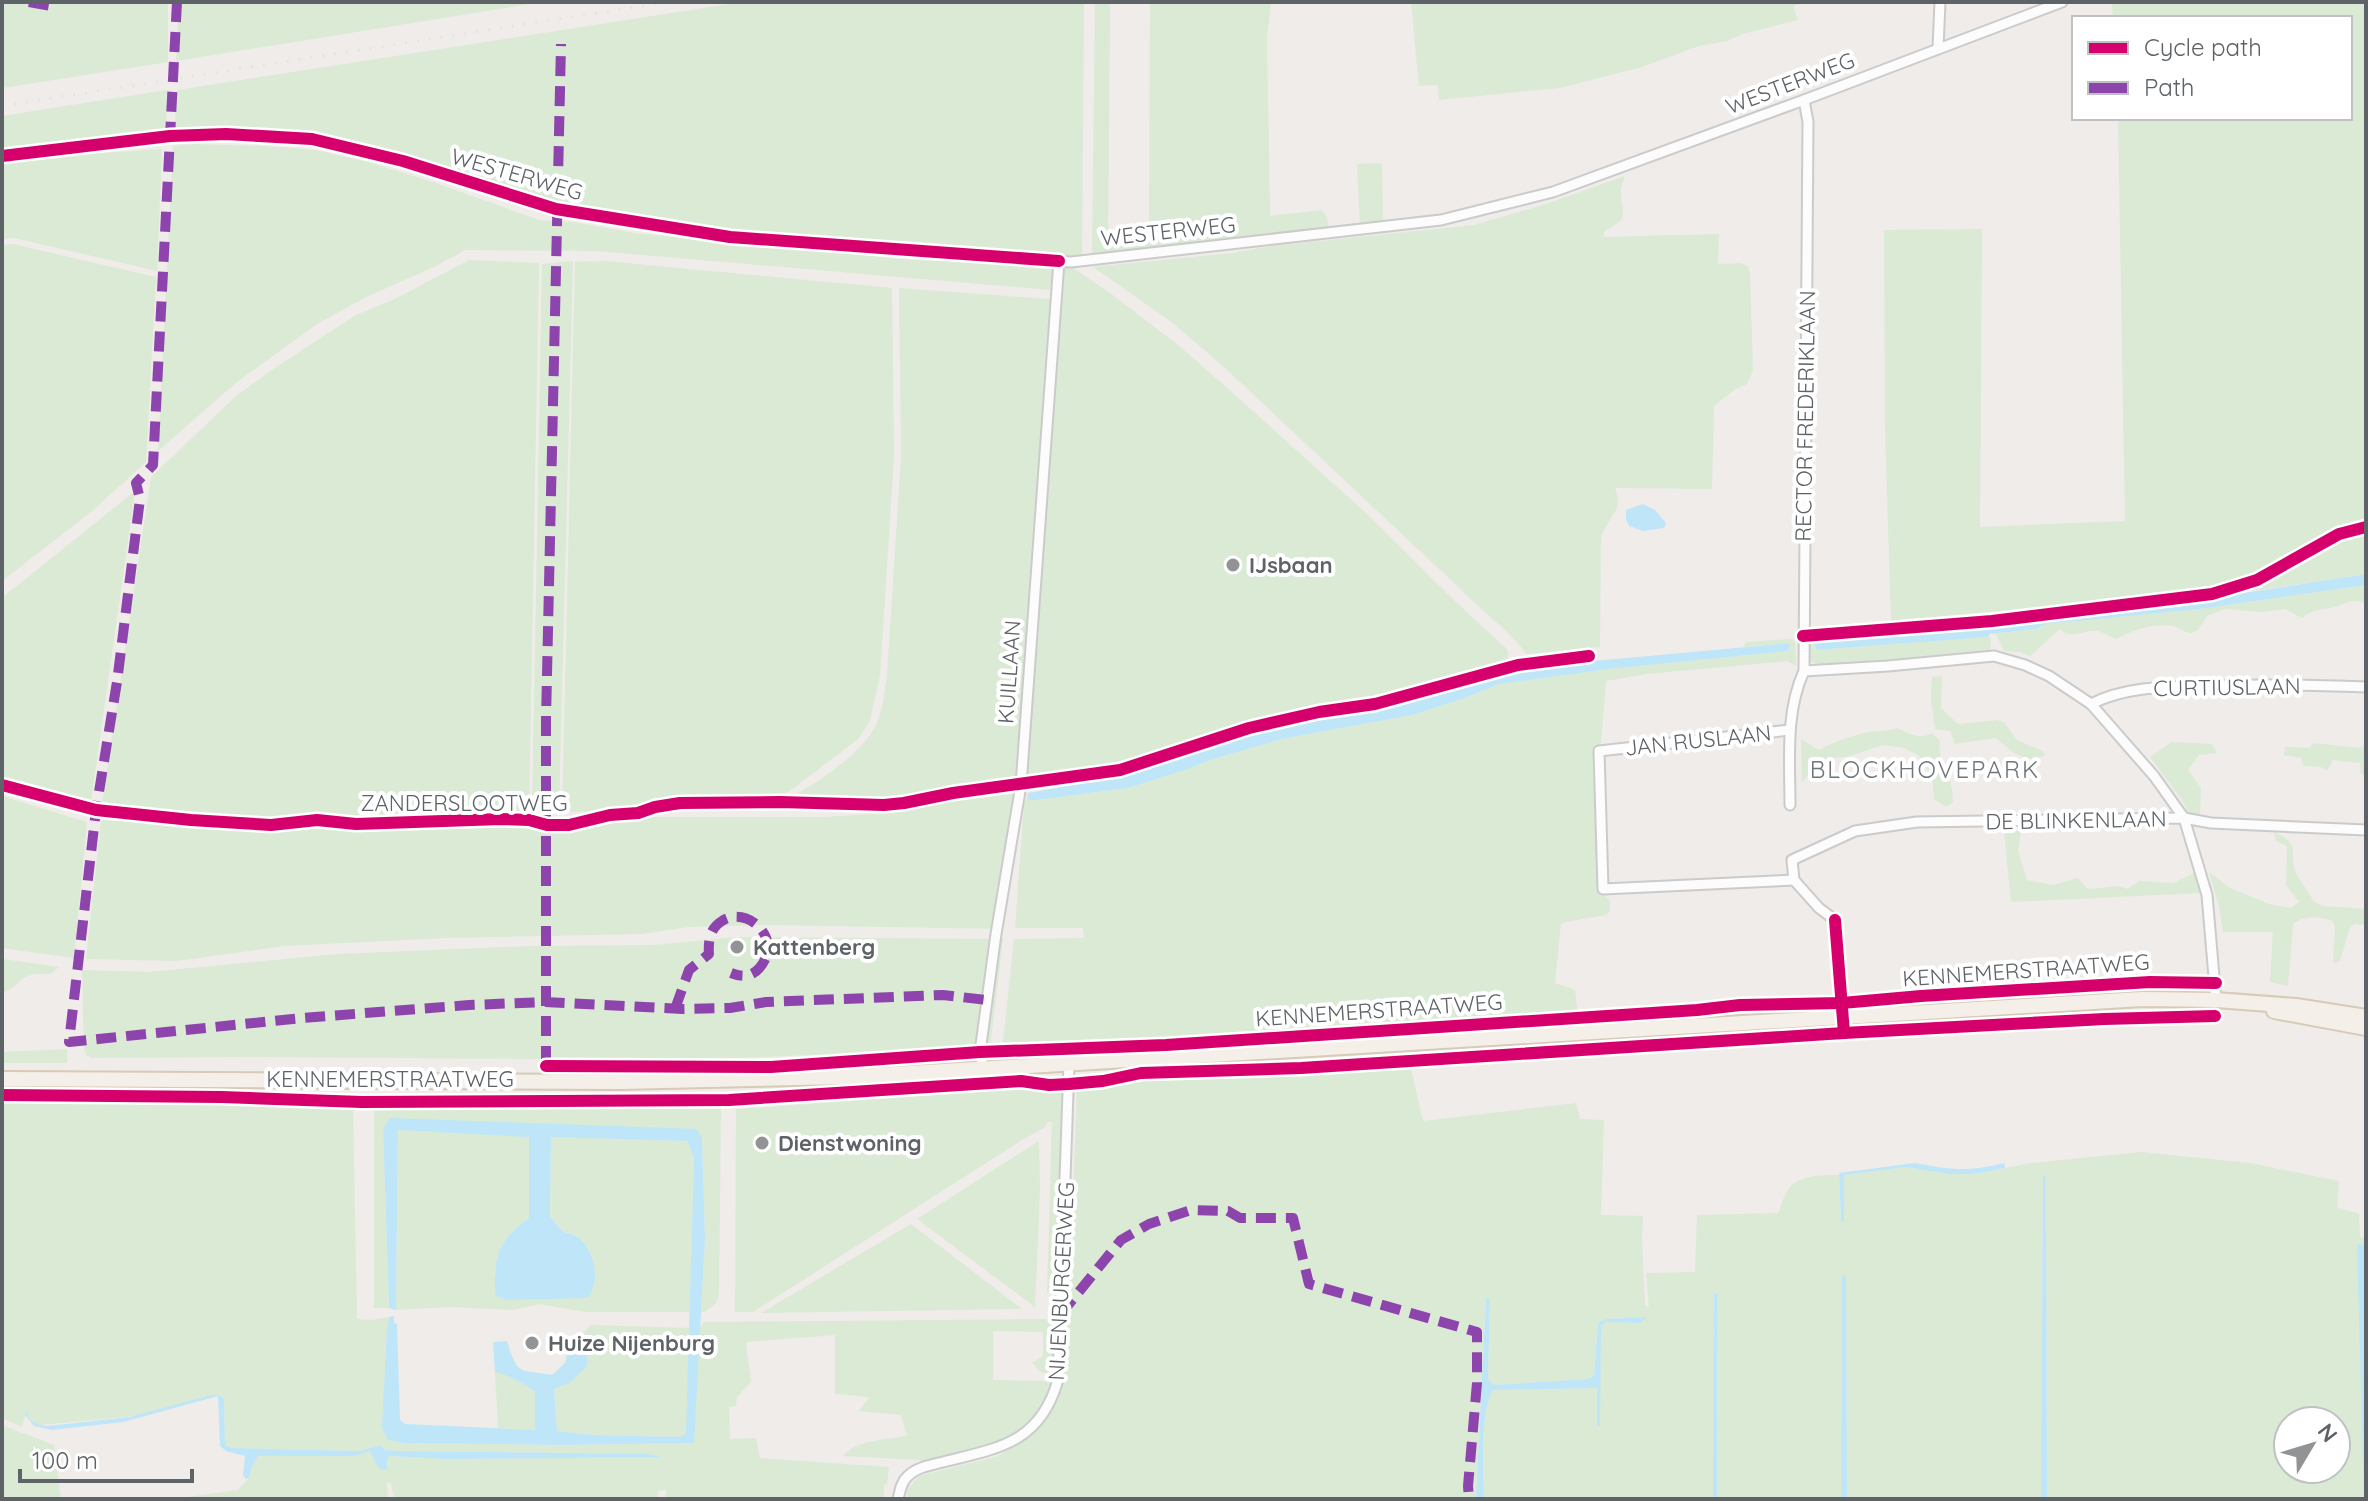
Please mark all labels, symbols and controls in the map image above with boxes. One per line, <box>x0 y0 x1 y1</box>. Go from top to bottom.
legend <box>2072 16 2352 120</box>
text: Cycle path <box>2144 32 2262 62</box>
street label: WESTERWEG <box>1722 46 1858 120</box>
text: Path <box>2144 72 2195 102</box>
street label: WESTERWEG <box>448 142 586 206</box>
street label: WESTERWEG <box>1099 210 1237 252</box>
street label: RECTOR FREDERIKLAAN <box>1789 290 1821 542</box>
place label: IJsbaan <box>1249 551 1333 579</box>
marker: IJsbaan <box>1224 556 1242 574</box>
street label: KUILLAAN <box>991 619 1027 725</box>
street label: CURTIUSLAAN <box>2153 672 2301 702</box>
street label: JAN RUSLAAN <box>1623 718 1773 762</box>
district label: BLOCKHOVEPARK <box>1810 754 2040 784</box>
street label: ZANDERSLOOTWEG <box>360 789 568 817</box>
street label: DE BLINKENLAAN <box>1985 804 2167 836</box>
place label: Kattenberg <box>753 933 875 961</box>
marker: Kattenberg <box>728 938 746 956</box>
street label: KENNEMERSTRAATWEG <box>1902 947 2150 993</box>
street label: KENNEMERSTRAATWEG <box>1255 987 1503 1033</box>
street label: KENNEMERSTRAATWEG <box>266 1065 514 1093</box>
place label: Dienstwoning <box>778 1129 922 1157</box>
marker: Dienstwoning <box>753 1134 771 1152</box>
street label: NIJENBURGERWEG <box>1042 1181 1080 1381</box>
place label: Huize Nijenburg <box>548 1329 715 1357</box>
marker: Huize Nijenburg <box>523 1334 541 1352</box>
north arrow <box>2272 1405 2352 1485</box>
text: N <box>2312 1418 2344 1448</box>
scale bar <box>20 1433 192 1483</box>
text: 100 m <box>32 1445 98 1475</box>

